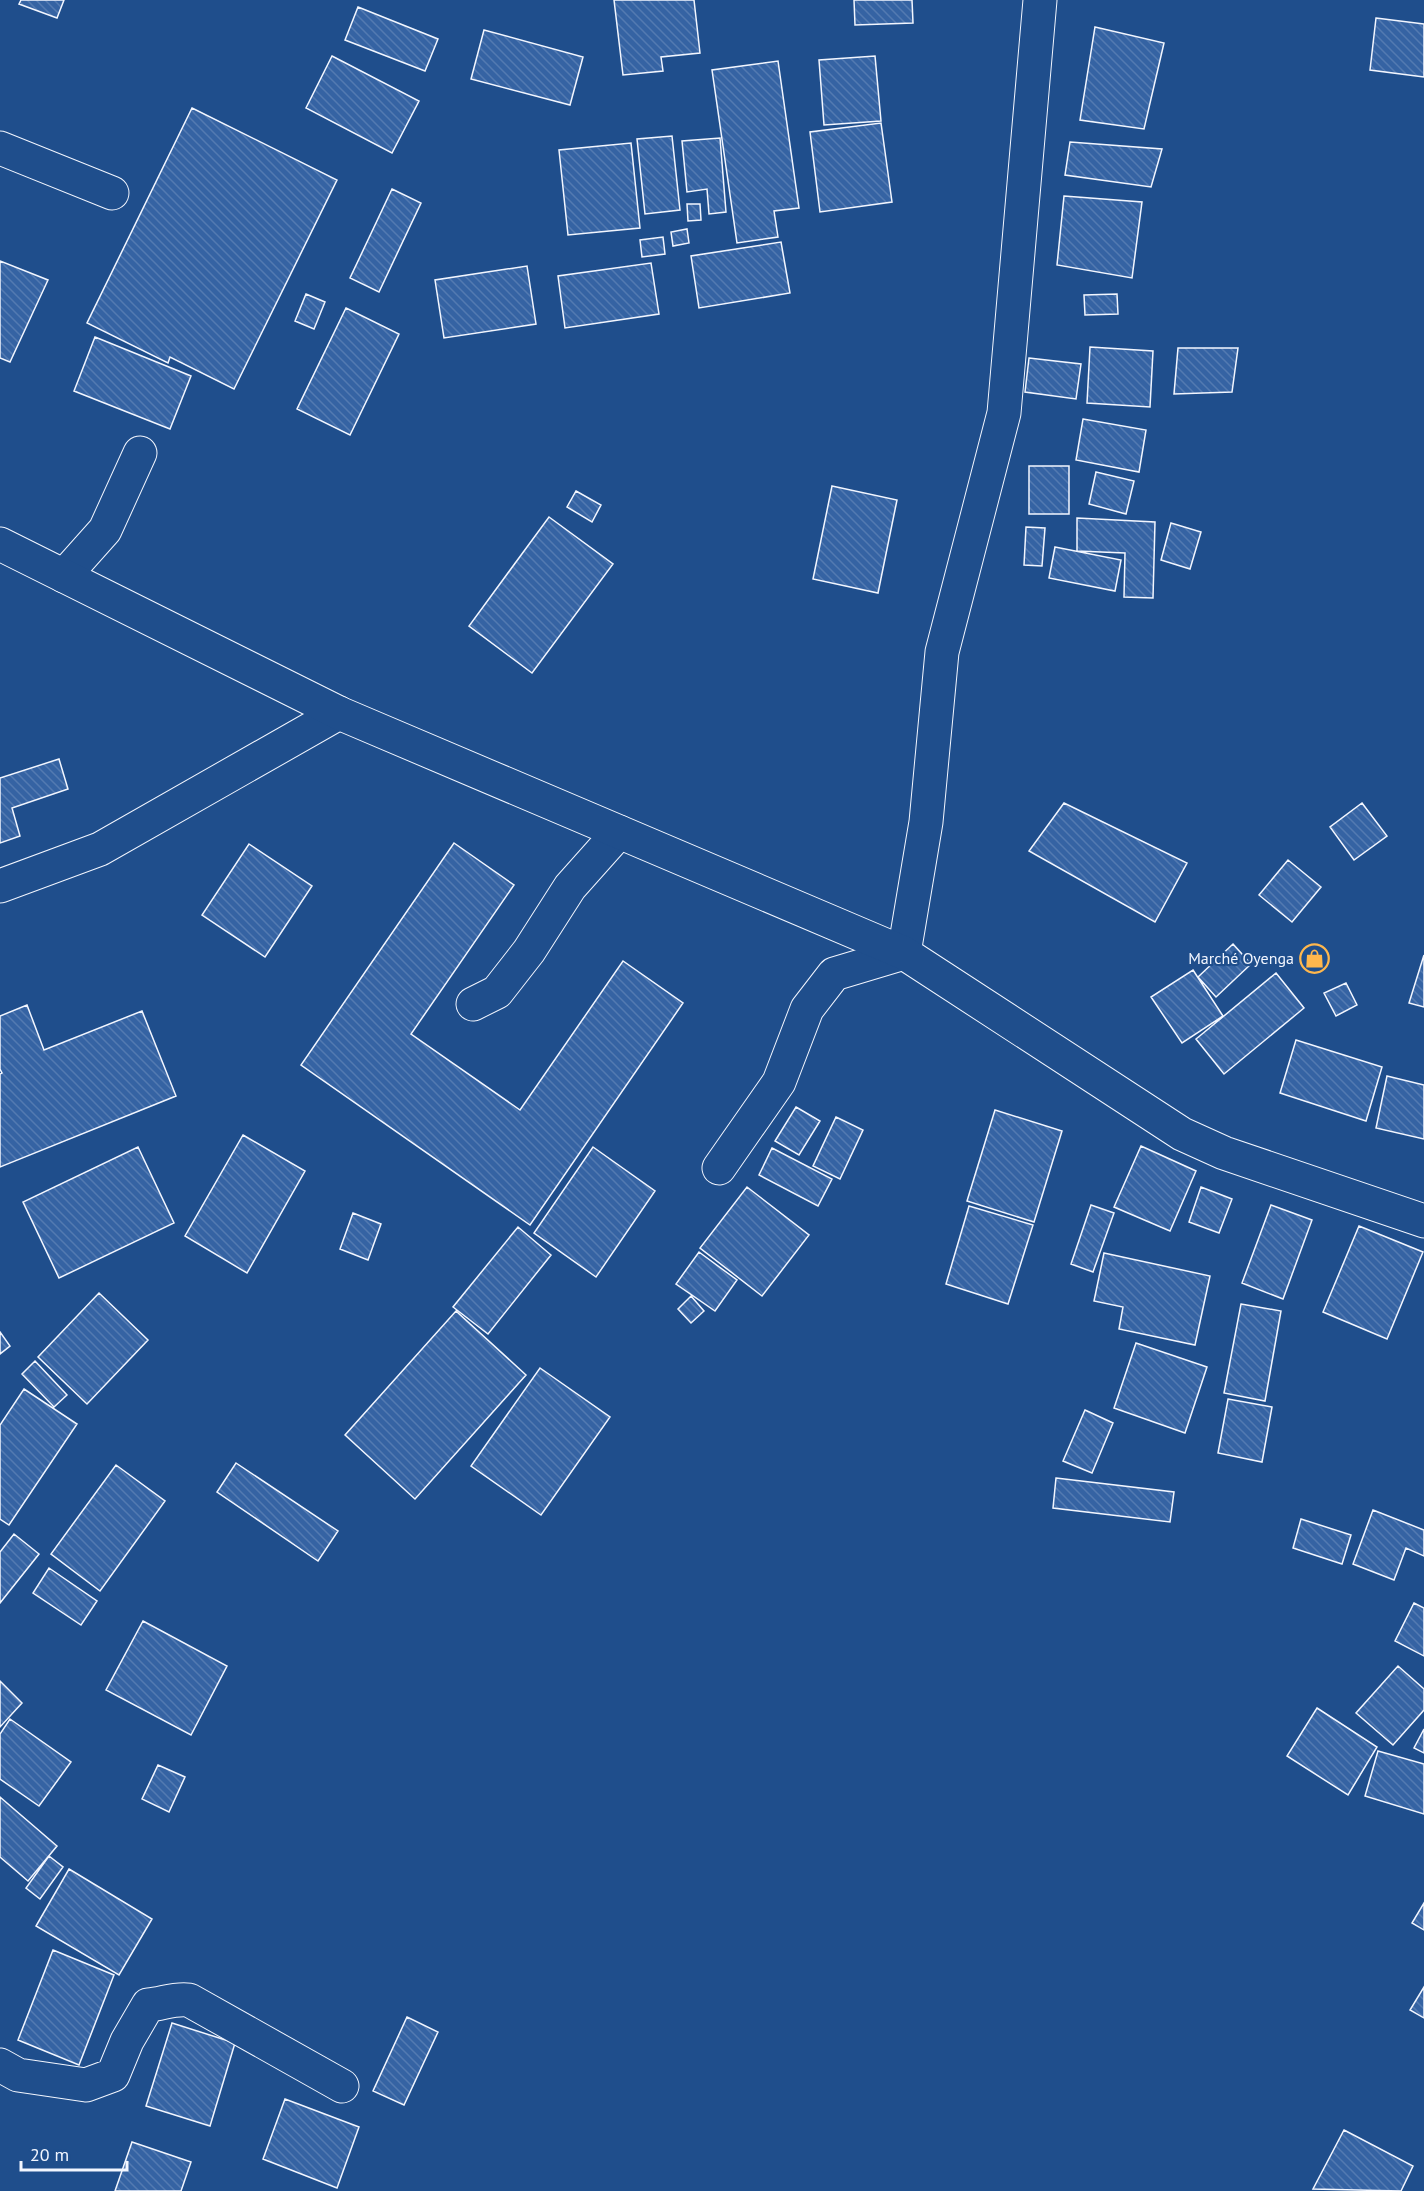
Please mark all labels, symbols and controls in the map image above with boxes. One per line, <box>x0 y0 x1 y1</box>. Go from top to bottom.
shop icon: Marché Oyenga <box>1299 942 1331 974</box>
place label: Marché Oyenga <box>1188 948 1294 968</box>
scale bar <box>21 2134 128 2172</box>
text: 20 m <box>30 2143 69 2166</box>

